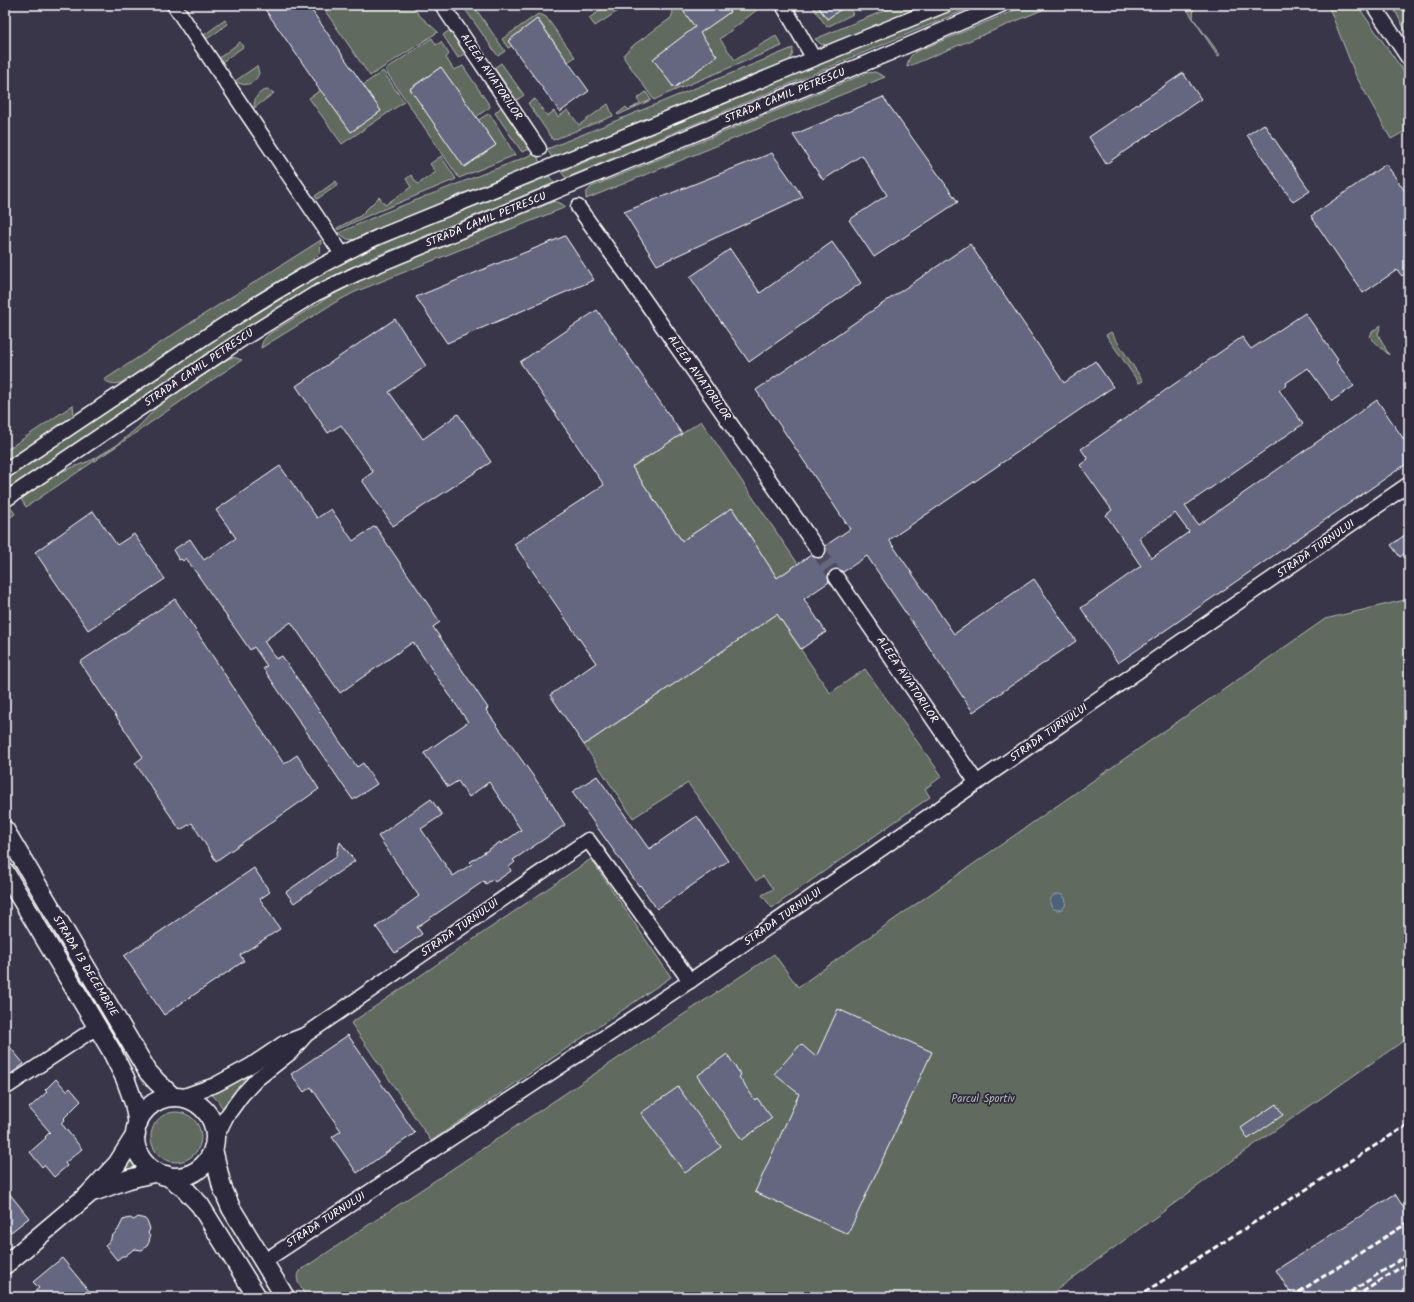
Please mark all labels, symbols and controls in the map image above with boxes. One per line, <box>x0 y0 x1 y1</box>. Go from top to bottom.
street label: ALEEA AVIATORILOR <box>455 30 527 124</box>
street label: STRADA CAMIL PETRESCU <box>722 63 849 129</box>
street label: STRADA CAMIL PETRESCU <box>423 187 550 253</box>
street label: STRADA CAMIL PETRESCU <box>141 324 258 412</box>
street label: ALEEA AVIATORILOR <box>663 331 736 425</box>
street label: STRADA TURNULUI <box>1273 515 1359 583</box>
street label: ALEEA AVIATORILOR <box>871 633 943 727</box>
street label: STRADA TURNULUI <box>1006 699 1092 767</box>
street label: STRADA TURNULUI <box>740 883 826 951</box>
street label: STRADA TURNULUI <box>417 894 503 962</box>
street label: STRADA 13 DECEMBRIE <box>47 912 123 1021</box>
park label: Parcul Sportiv <box>951 1090 1015 1108</box>
street label: STRADA TURNULUI <box>283 1187 369 1253</box>

